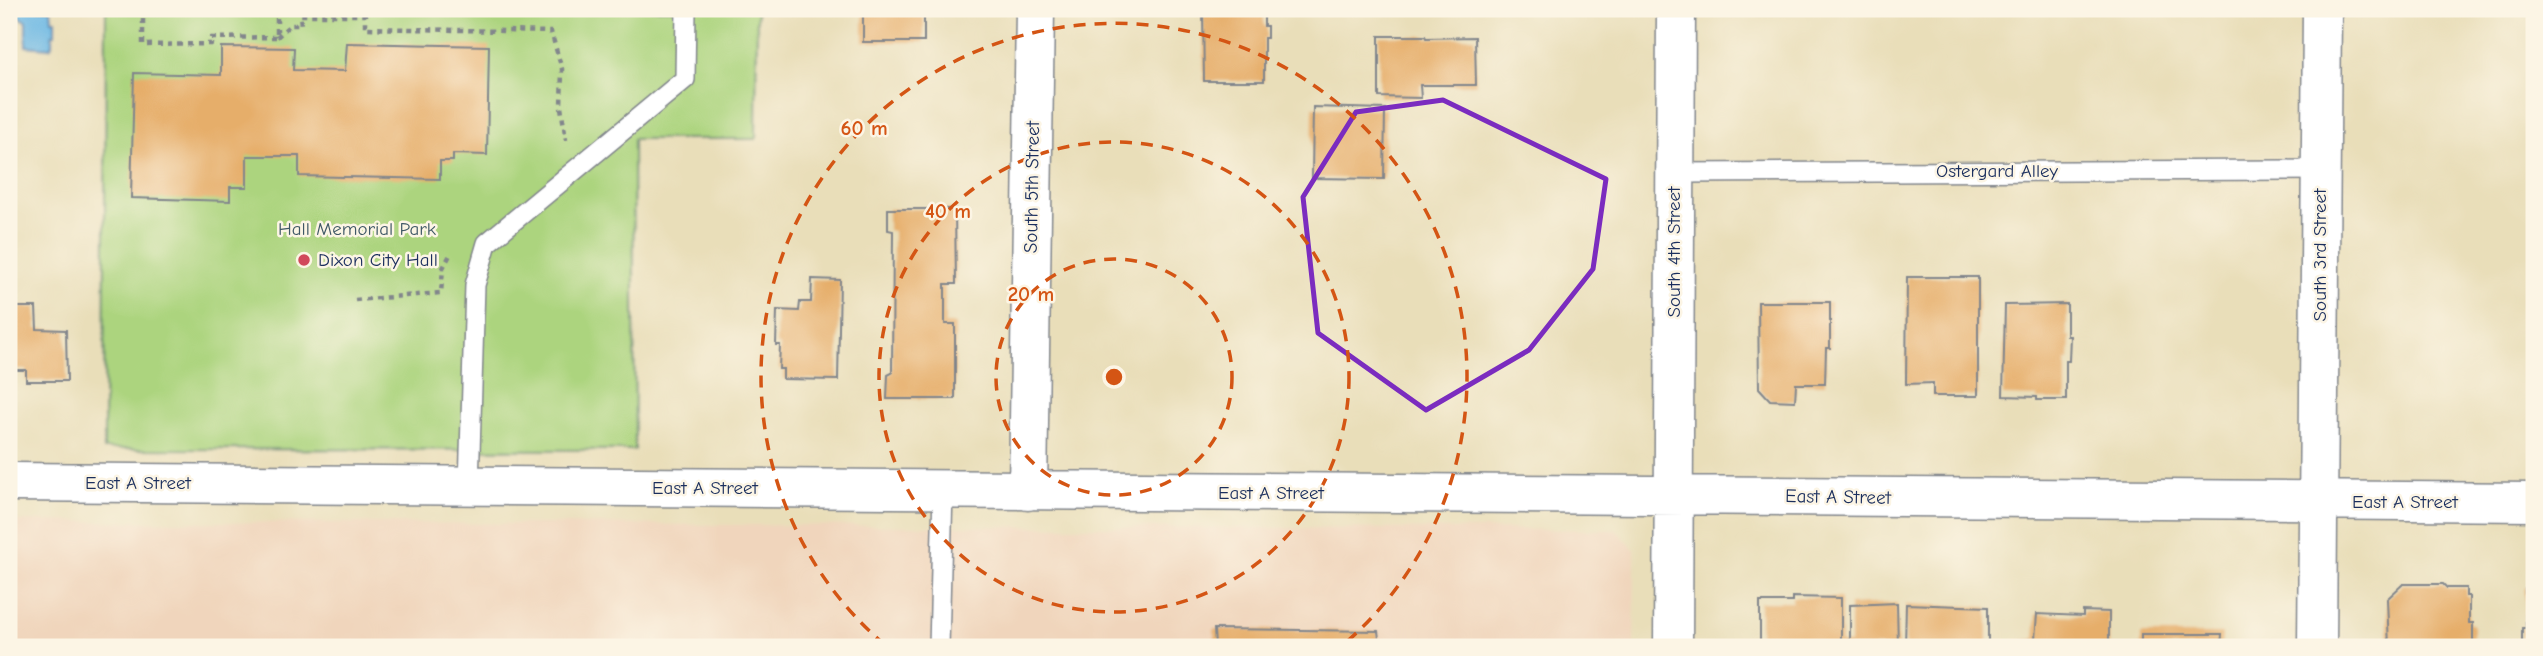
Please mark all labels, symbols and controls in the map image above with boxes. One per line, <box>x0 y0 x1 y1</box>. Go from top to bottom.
text: 60 m <box>840 116 888 140</box>
street label: South 5th Street <box>1020 120 1044 253</box>
street label: Ostergard Alley <box>1936 160 2059 182</box>
street label: South 4th Street <box>1663 186 1685 317</box>
street label: South 3rd Street <box>2309 188 2331 321</box>
text: 40 m <box>925 199 971 223</box>
park label: Hall Memorial Park <box>278 218 437 240</box>
place label: Dixon City Hall <box>318 249 438 271</box>
marker: Dixon City Hall <box>296 252 312 268</box>
text: 20 m <box>1008 282 1054 306</box>
centre of rings <box>1102 365 1126 389</box>
street label: East A Street <box>85 472 192 494</box>
street label: East A Street <box>652 477 759 499</box>
street label: East A Street <box>1218 482 1325 504</box>
street label: East A Street <box>1785 485 1892 509</box>
street label: East A Street <box>2352 491 2459 513</box>

